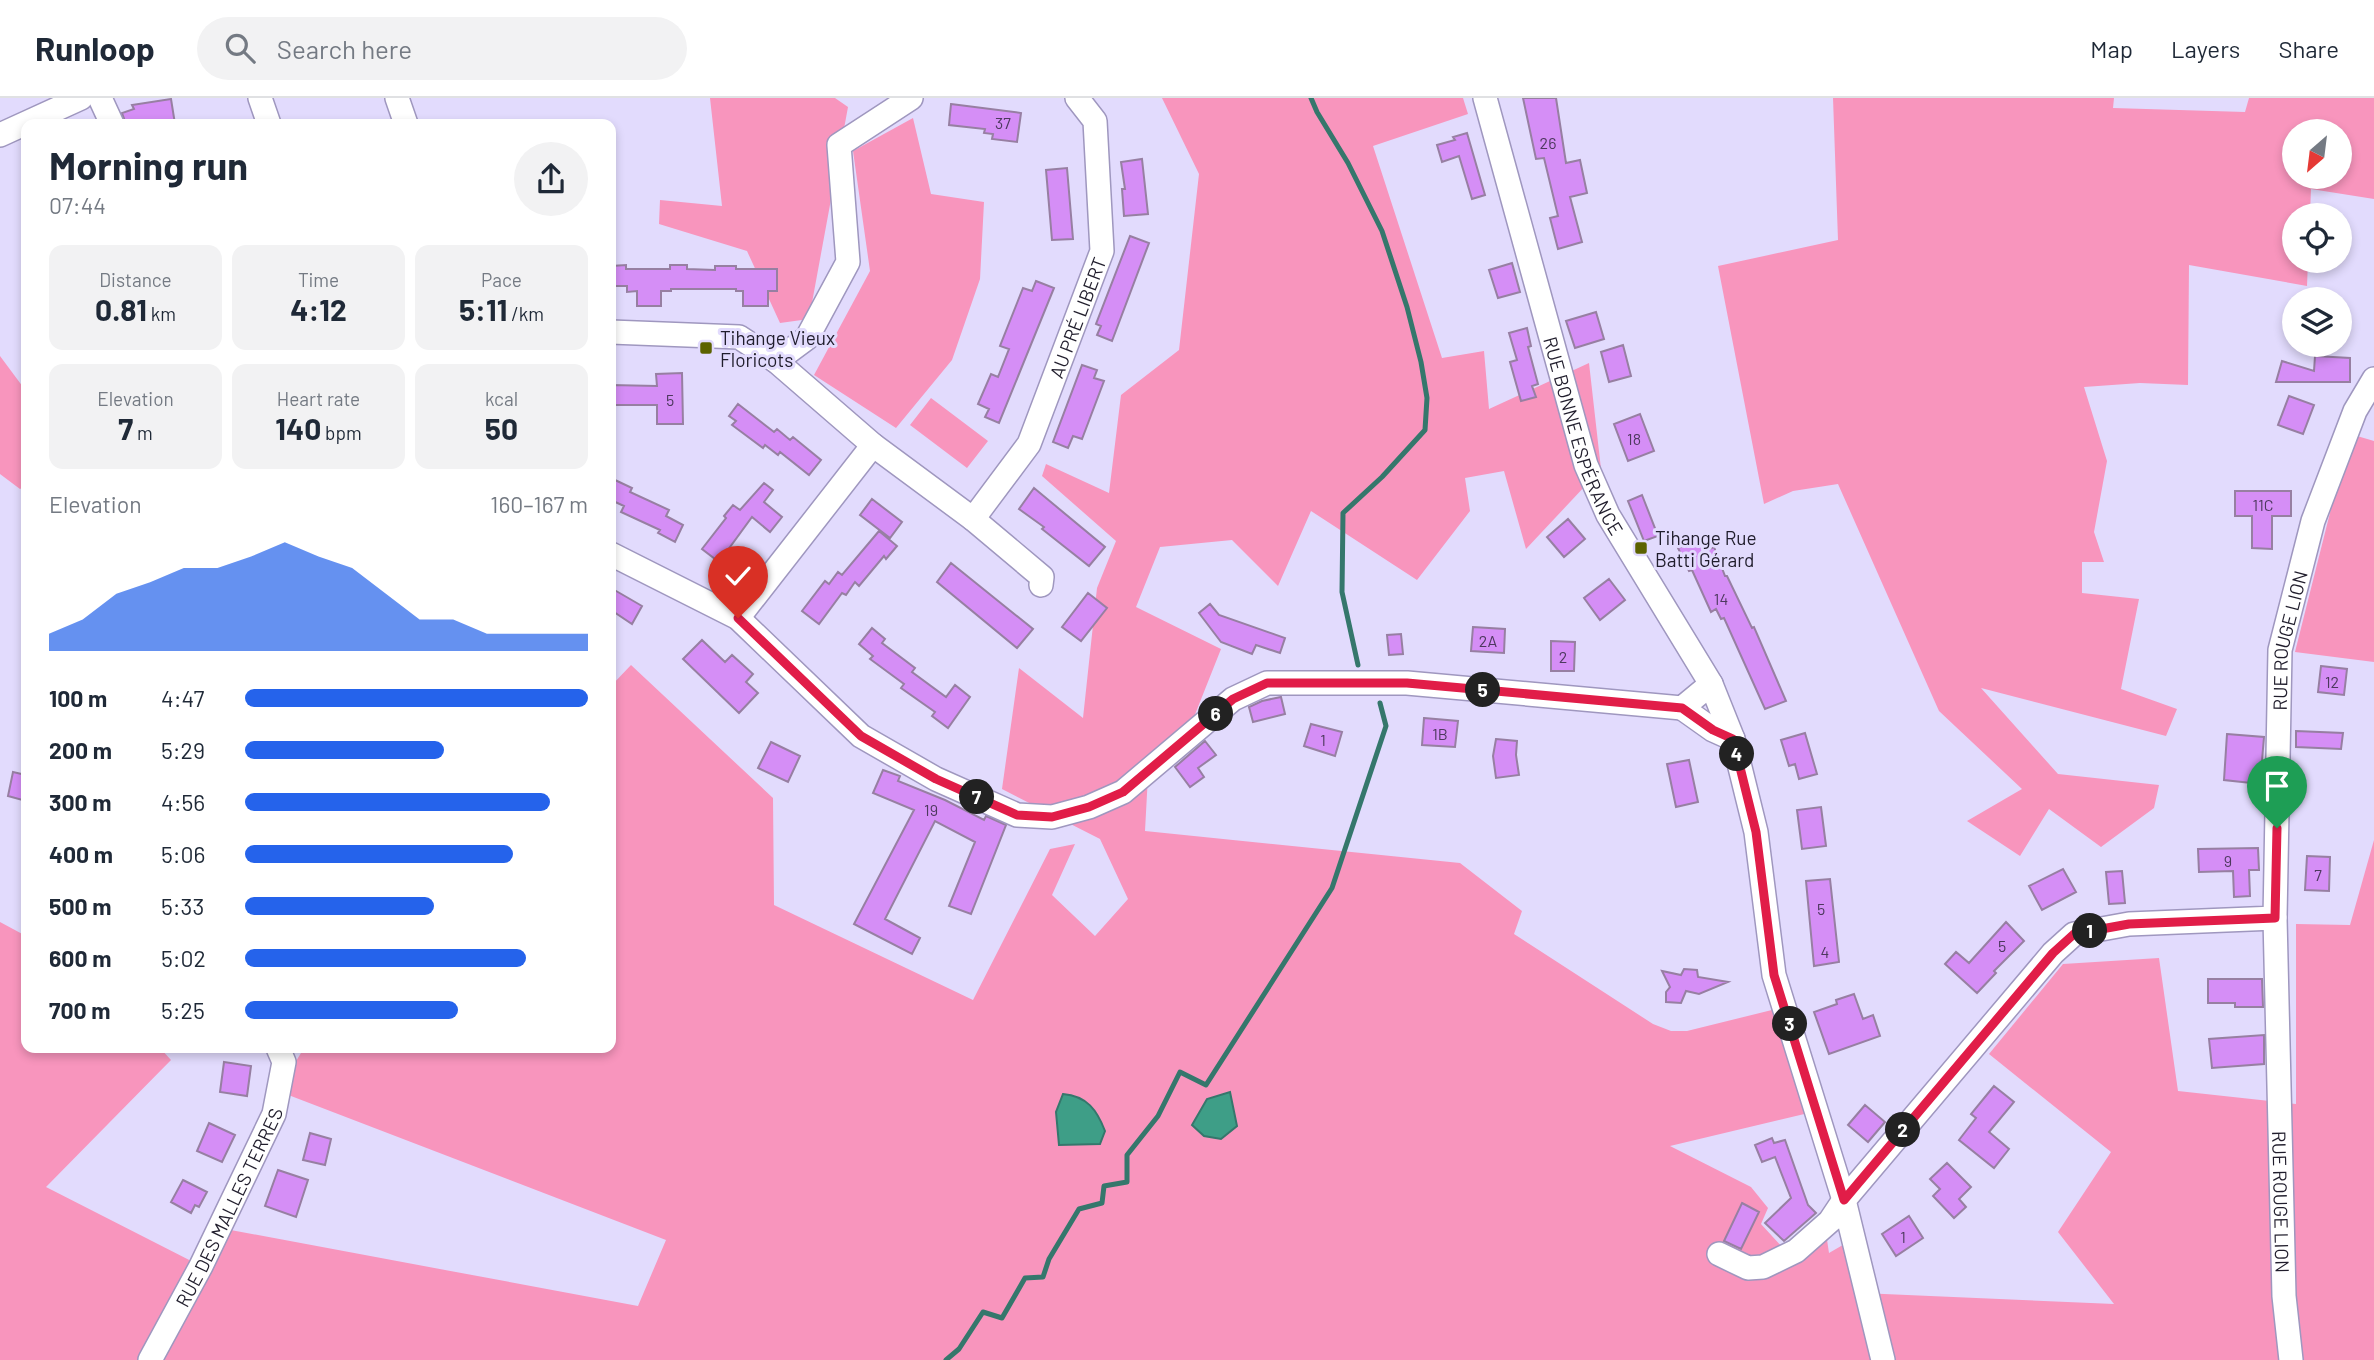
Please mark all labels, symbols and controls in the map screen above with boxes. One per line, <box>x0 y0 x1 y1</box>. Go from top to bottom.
search box <box>197 17 687 80</box>
text: Runloop <box>35 28 155 68</box>
icon: search <box>221 29 259 67</box>
text: Search here <box>277 33 412 64</box>
text: Map <box>2090 34 2133 63</box>
text: Layers <box>2171 34 2240 63</box>
text: Share <box>2278 34 2339 63</box>
house number: 37 <box>995 113 1011 132</box>
north arrow <box>2282 119 2352 189</box>
map controls <box>2282 119 2352 357</box>
house number: 26 <box>1540 133 1556 152</box>
text: Morning run <box>49 142 248 188</box>
button: share <box>514 142 588 216</box>
text: 07:44 <box>49 191 106 219</box>
button: locate <box>2282 203 2352 273</box>
street label: AU PRÉ LIBERT <box>1044 254 1110 381</box>
text: Distance <box>99 268 172 291</box>
text: Time <box>298 268 339 291</box>
text: Pace <box>481 268 522 291</box>
button: layers <box>2282 287 2352 357</box>
text: 0.81 <box>95 291 147 327</box>
text: 4:12 <box>290 291 347 327</box>
text: 5:11 <box>459 291 507 327</box>
text: km <box>147 302 176 325</box>
text: /km <box>507 302 544 325</box>
place label: Tihange Vieux Floricots <box>720 326 835 371</box>
street label: RUE BONNE ESPÉRANCE <box>1540 334 1629 539</box>
marker: Tihange Vieux Floricots <box>698 340 714 356</box>
text: Elevation <box>97 387 174 410</box>
text: Heart rate <box>277 387 360 410</box>
text: kcal <box>485 387 518 410</box>
house number: 5 <box>666 390 674 409</box>
text: 7 <box>118 410 133 446</box>
text: 140 <box>275 410 321 446</box>
text: 50 <box>485 410 518 446</box>
text: m <box>133 421 153 444</box>
text: bpm <box>321 421 362 444</box>
house number: 18 <box>1627 429 1641 448</box>
text: Elevation <box>49 490 142 518</box>
text: 160–167 m <box>490 490 588 518</box>
house number: 11C <box>2253 495 2273 514</box>
place label: Tihange Rue Batti Gérard <box>1655 526 1757 571</box>
marker: Tihange Rue Batti Gérard <box>1633 540 1649 556</box>
pin <box>708 546 768 618</box>
icon: check <box>719 557 757 595</box>
street label: RUE ROUGE LION <box>2267 568 2311 711</box>
house number: 14 <box>1714 589 1728 608</box>
house number: 2A <box>1479 631 1497 650</box>
house number: 2 <box>1559 647 1567 666</box>
pin: 5 <box>1466 672 1500 708</box>
house number: 12 <box>2325 672 2339 691</box>
text: 5 <box>1477 678 1488 701</box>
text: 100 m <box>49 684 107 712</box>
text: 4:47 <box>161 684 204 712</box>
pin: 6 <box>1198 696 1234 732</box>
text: 6 <box>1210 702 1221 725</box>
house number: 1B <box>1432 724 1448 743</box>
house number: 1 <box>1320 730 1326 749</box>
text: 200 m <box>49 736 112 764</box>
text: 5:29 <box>161 736 205 764</box>
pin: 4 <box>1720 736 1754 772</box>
text: 4 <box>1731 742 1742 765</box>
pin <box>2247 756 2307 828</box>
icon: arrive <box>2258 767 2296 805</box>
pin: 7 <box>960 780 995 814</box>
text: 7 <box>972 785 981 808</box>
text: 300 m <box>49 788 111 816</box>
text: 4:56 <box>161 788 205 816</box>
house number: 19 <box>924 800 938 819</box>
text: 400 m <box>49 840 113 868</box>
text: 5:06 <box>161 840 205 868</box>
house number: 9 <box>2224 851 2232 870</box>
house number: 7 <box>2314 865 2322 884</box>
text: 500 m <box>49 892 111 920</box>
text: 5:33 <box>161 892 204 920</box>
house number: 5 <box>1817 899 1825 918</box>
pin: 1 <box>2072 914 2108 948</box>
text: 1 <box>2086 919 2093 942</box>
house number: 5 <box>1998 936 2006 955</box>
house number: 4 <box>1821 942 1829 961</box>
text: 600 m <box>49 944 111 972</box>
text: 5:02 <box>161 944 206 972</box>
text: 700 m <box>49 996 110 1024</box>
text: 5:25 <box>161 996 205 1024</box>
pin: 3 <box>1772 1006 1808 1042</box>
text: 3 <box>1784 1012 1795 1035</box>
street label: RUE DES MALLES TERRES <box>170 1106 286 1310</box>
pin: 2 <box>1885 1112 1920 1148</box>
text: 2 <box>1897 1118 1908 1141</box>
street label: RUE ROUGE LION <box>2269 1131 2295 1273</box>
house number: 1 <box>1900 1227 1906 1246</box>

